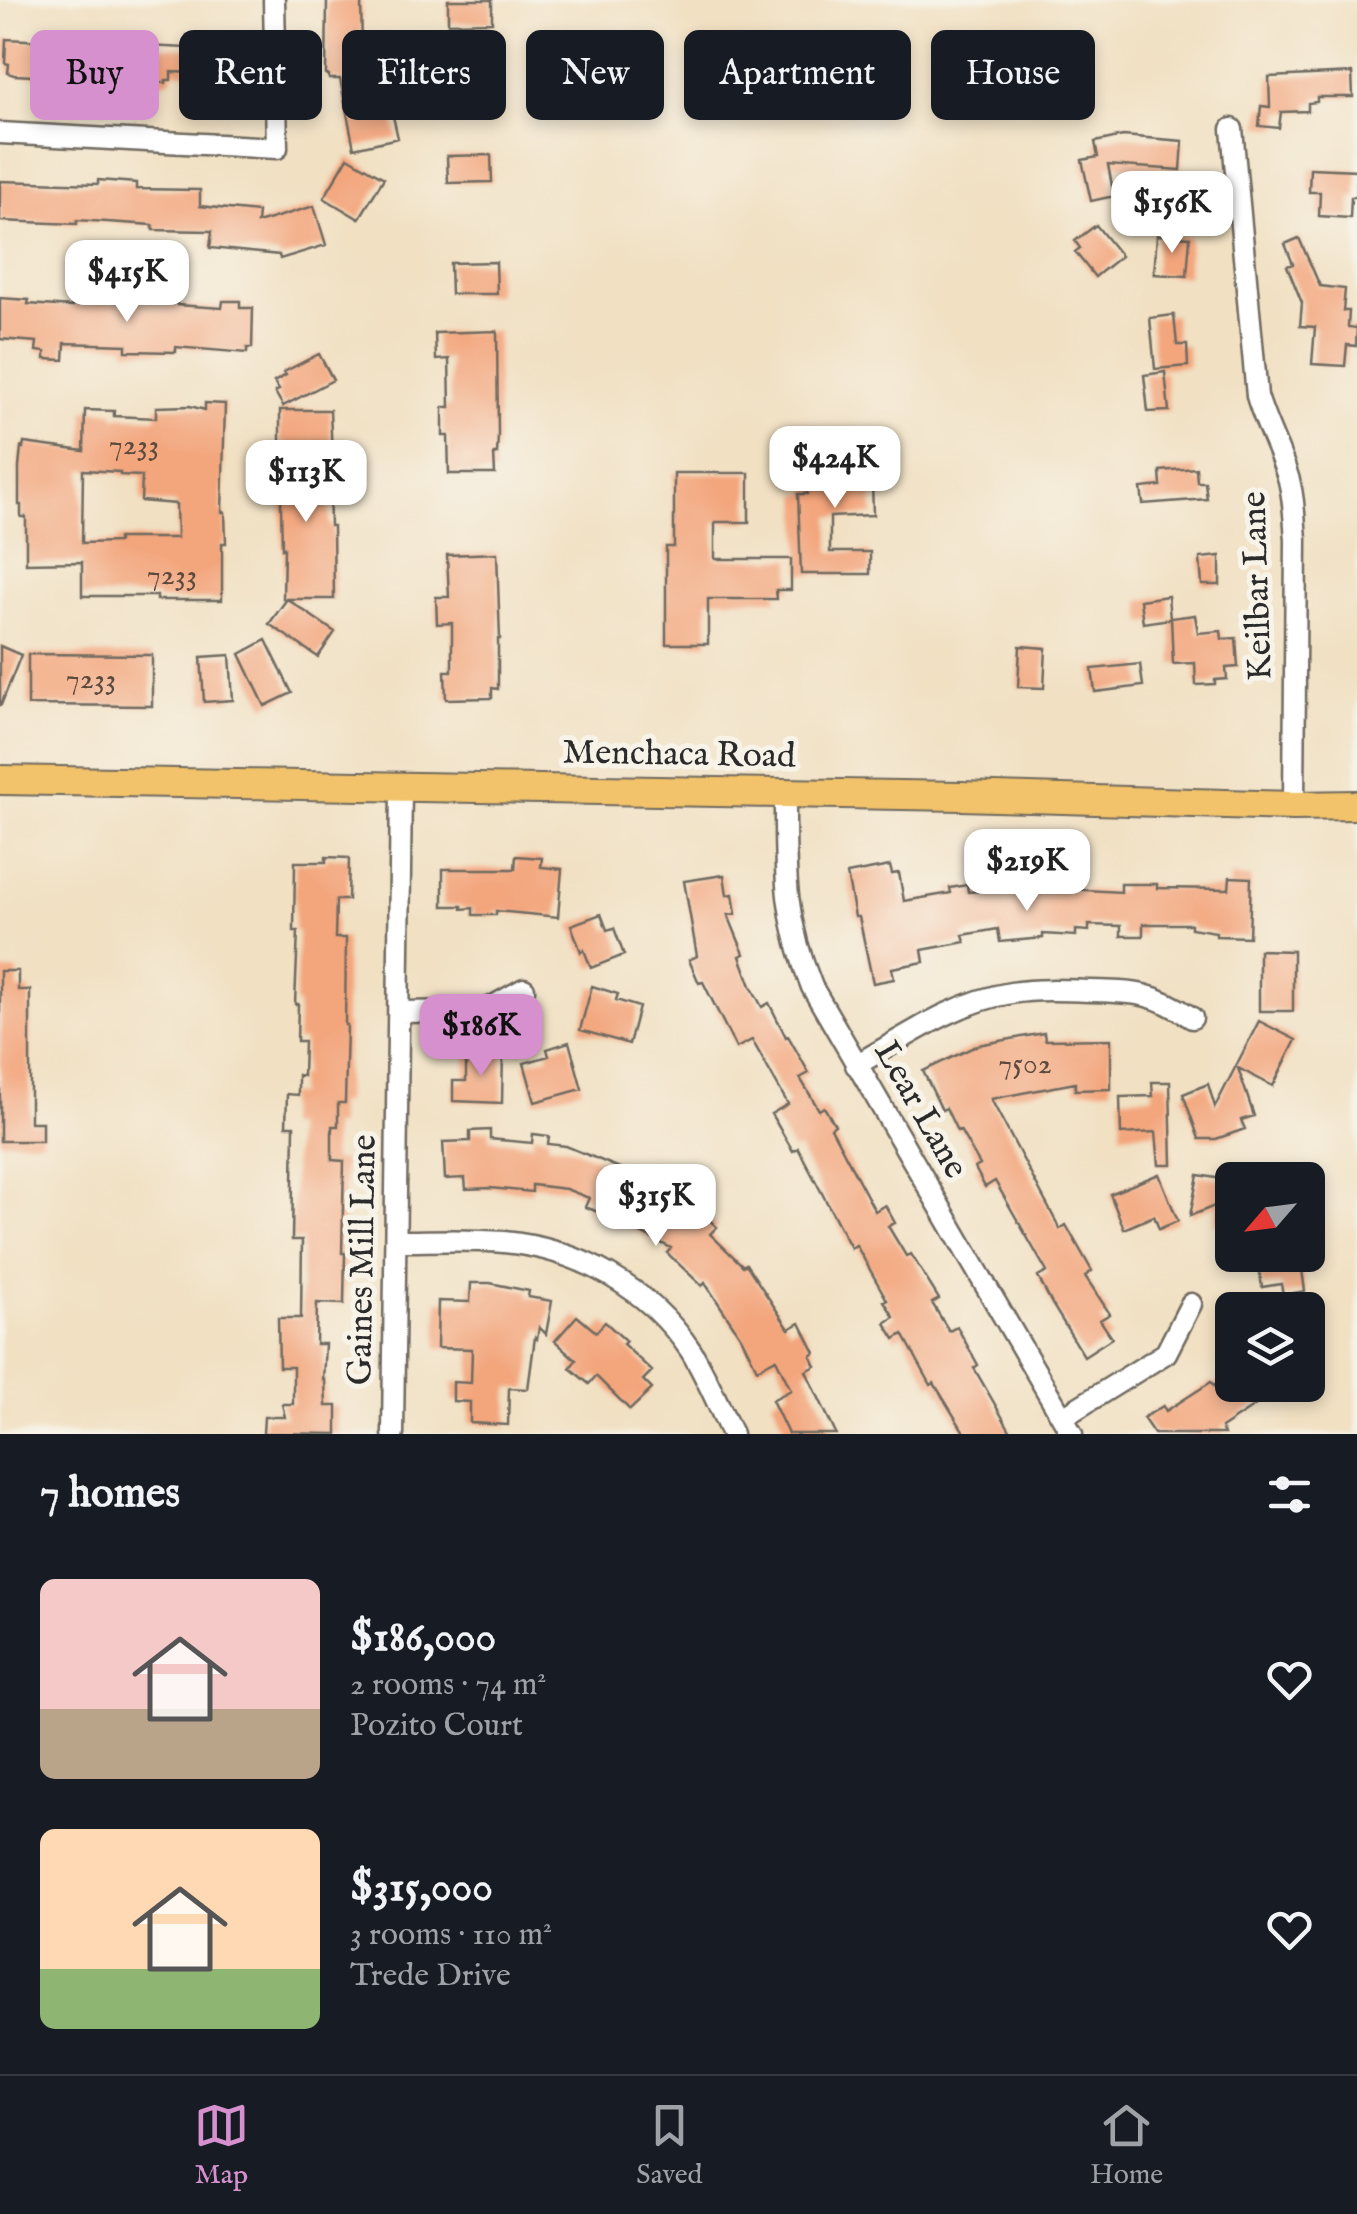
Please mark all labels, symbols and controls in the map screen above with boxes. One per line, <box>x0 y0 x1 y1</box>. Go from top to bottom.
chip: Buy <box>30 30 159 120</box>
chip: Rent <box>179 30 322 120</box>
chip: Filters <box>342 30 506 120</box>
chip: New <box>526 30 664 120</box>
chip: Apartment <box>684 30 911 120</box>
chip: House <box>931 30 1095 120</box>
pin: $156K <box>1102 171 1242 256</box>
text: $156K <box>1133 183 1211 224</box>
pin: $415K <box>57 240 197 325</box>
text: $415K <box>87 252 167 293</box>
pin: $424K <box>765 426 905 511</box>
house number: 7233 <box>109 427 159 465</box>
text: $424K <box>791 438 879 479</box>
pin: $113K <box>236 440 376 525</box>
text: $113K <box>268 452 344 493</box>
street label: Keilbar Lane <box>1232 491 1284 681</box>
house number: 7233 <box>147 557 197 595</box>
house number: 7233 <box>66 661 116 699</box>
street label: Menchaca Road <box>562 730 796 780</box>
pin: $219K <box>957 829 1097 914</box>
text: $219K <box>986 841 1068 882</box>
pin: $186K <box>411 994 551 1079</box>
text: $186K <box>442 1006 520 1047</box>
street label: Lear Lane <box>863 1033 977 1187</box>
house number: 7502 <box>998 1046 1052 1084</box>
street label: Gaines Mill Lane <box>338 1134 388 1386</box>
north arrow <box>1215 1162 1325 1272</box>
map controls <box>1215 1162 1325 1402</box>
pin: $315K <box>586 1164 726 1249</box>
text: $315K <box>618 1176 694 1217</box>
button: layers <box>1215 1292 1325 1402</box>
icon: filters <box>1262 1467 1317 1522</box>
text: 7 homes <box>40 1468 180 1521</box>
text: $186,000 <box>350 1612 496 1665</box>
icon: home <box>120 1619 240 1739</box>
icon: heart <box>1262 1652 1317 1707</box>
text: 2 rooms · 74 m² <box>350 1665 546 1706</box>
text: Pozito Court <box>350 1706 523 1747</box>
text: $315,000 <box>350 1862 493 1915</box>
icon: home <box>120 1869 240 1989</box>
icon: heart <box>1262 1902 1317 1957</box>
text: 3 rooms · 110 m² <box>350 1915 552 1956</box>
text: Trede Drive <box>350 1956 511 1997</box>
tab: Map <box>194 2098 249 2193</box>
tab: Saved <box>636 2098 703 2193</box>
tab: Home <box>1090 2098 1163 2193</box>

